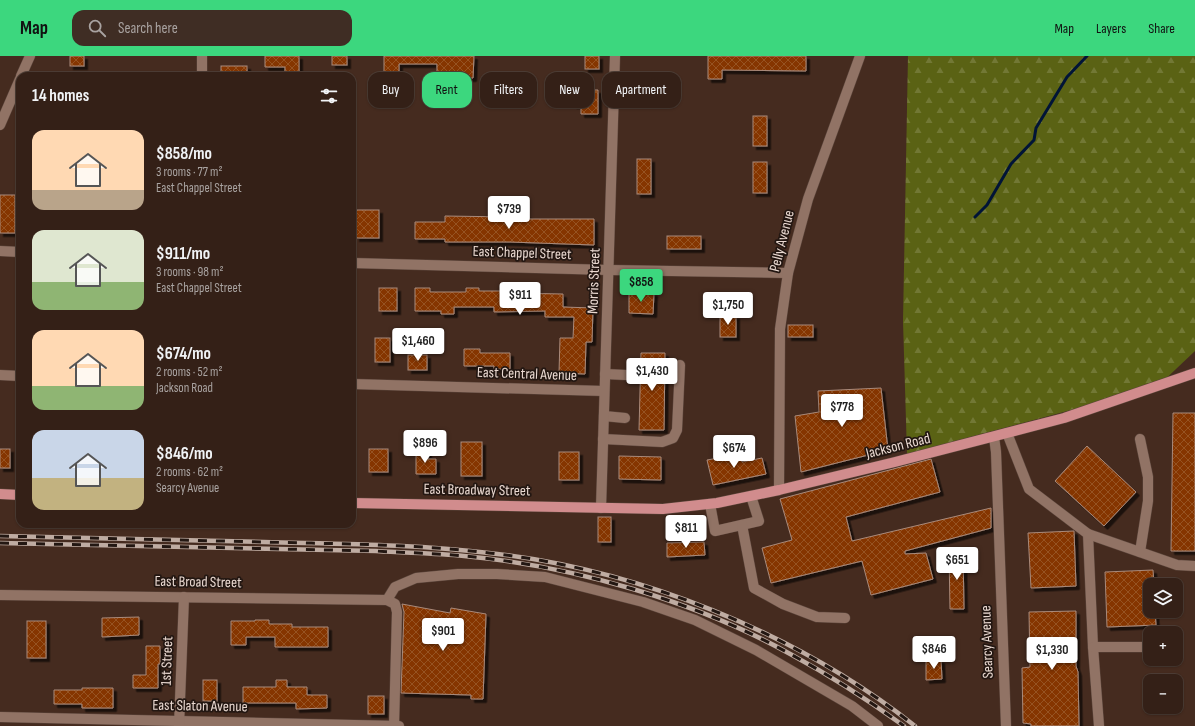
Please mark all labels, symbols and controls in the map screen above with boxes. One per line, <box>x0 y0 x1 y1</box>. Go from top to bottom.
search box <box>72 10 352 46</box>
text: Map <box>20 17 48 40</box>
icon: search <box>86 17 108 39</box>
text: Search here <box>118 19 178 38</box>
text: Map <box>1054 20 1074 37</box>
text: Layers <box>1096 20 1126 37</box>
text: Share <box>1148 20 1175 37</box>
chip: Buy <box>368 72 414 108</box>
chip: Rent <box>422 72 472 108</box>
chip: Filters <box>480 72 537 108</box>
chip: New <box>545 72 594 108</box>
chip: Apartment <box>602 72 681 108</box>
icon: filters <box>318 85 340 107</box>
text: 14 homes <box>32 86 89 106</box>
text: $858/mo <box>156 144 212 164</box>
icon: home <box>64 146 112 194</box>
text: 3 rooms · 77 m² <box>156 164 222 180</box>
text: East Chappel Street <box>156 180 242 196</box>
pin: $739 <box>485 196 533 230</box>
text: $739 <box>497 201 521 217</box>
street label: Pelly Avenue <box>765 208 799 274</box>
street label: East Chappel Street <box>472 242 572 264</box>
text: $911/mo <box>156 244 210 264</box>
icon: home <box>64 246 112 294</box>
street label: Morris Street <box>583 247 605 314</box>
text: 3 rooms · 98 m² <box>156 264 223 280</box>
pin: $858 <box>617 269 665 303</box>
text: $858 <box>629 274 653 290</box>
text: East Chappel Street <box>156 280 242 296</box>
pin: $911 <box>496 282 544 316</box>
text: $911 <box>509 287 532 303</box>
pin: $1,750 <box>695 292 761 326</box>
text: $1,750 <box>712 297 744 313</box>
pin: $1,460 <box>385 328 451 362</box>
text: $1,460 <box>401 333 435 349</box>
text: $674/mo <box>156 344 211 364</box>
icon: home <box>64 346 112 394</box>
pin: $1,430 <box>619 358 685 392</box>
street label: East Central Avenue <box>477 363 577 385</box>
text: $1,430 <box>635 363 669 379</box>
text: 2 rooms · 52 m² <box>156 364 223 380</box>
text: Jackson Road <box>156 380 213 396</box>
pin: $778 <box>818 394 866 428</box>
text: $778 <box>830 399 854 415</box>
street label: Jackson Road <box>863 429 932 463</box>
pin: $896 <box>401 430 449 464</box>
text: $896 <box>412 435 438 451</box>
pin: $674 <box>710 435 758 469</box>
text: $674 <box>722 440 746 456</box>
text: $846/mo <box>156 444 213 464</box>
icon: home <box>64 446 112 494</box>
text: 2 rooms · 62 m² <box>156 464 223 480</box>
text: Searcy Avenue <box>156 480 219 496</box>
street label: East Broadway Street <box>423 480 531 500</box>
pin: $811 <box>662 515 710 549</box>
text: $811 <box>675 520 697 536</box>
pin: $651 <box>933 547 981 581</box>
text: $651 <box>945 552 969 568</box>
street label: East Broad Street <box>154 572 242 592</box>
map controls <box>1143 578 1183 714</box>
button: layers <box>1143 578 1183 618</box>
street label: Searcy Avenue <box>976 605 998 679</box>
pin: $901 <box>419 618 467 652</box>
text: $901 <box>431 623 455 639</box>
button: + <box>1143 626 1183 666</box>
street label: 1st Street <box>157 636 177 686</box>
pin: $846 <box>910 636 958 670</box>
pin: $1,330 <box>1019 637 1085 671</box>
text: $846 <box>921 641 947 657</box>
text: $1,330 <box>1036 642 1068 658</box>
button: − <box>1143 674 1183 714</box>
street label: East Slaton Avenue <box>152 696 248 716</box>

